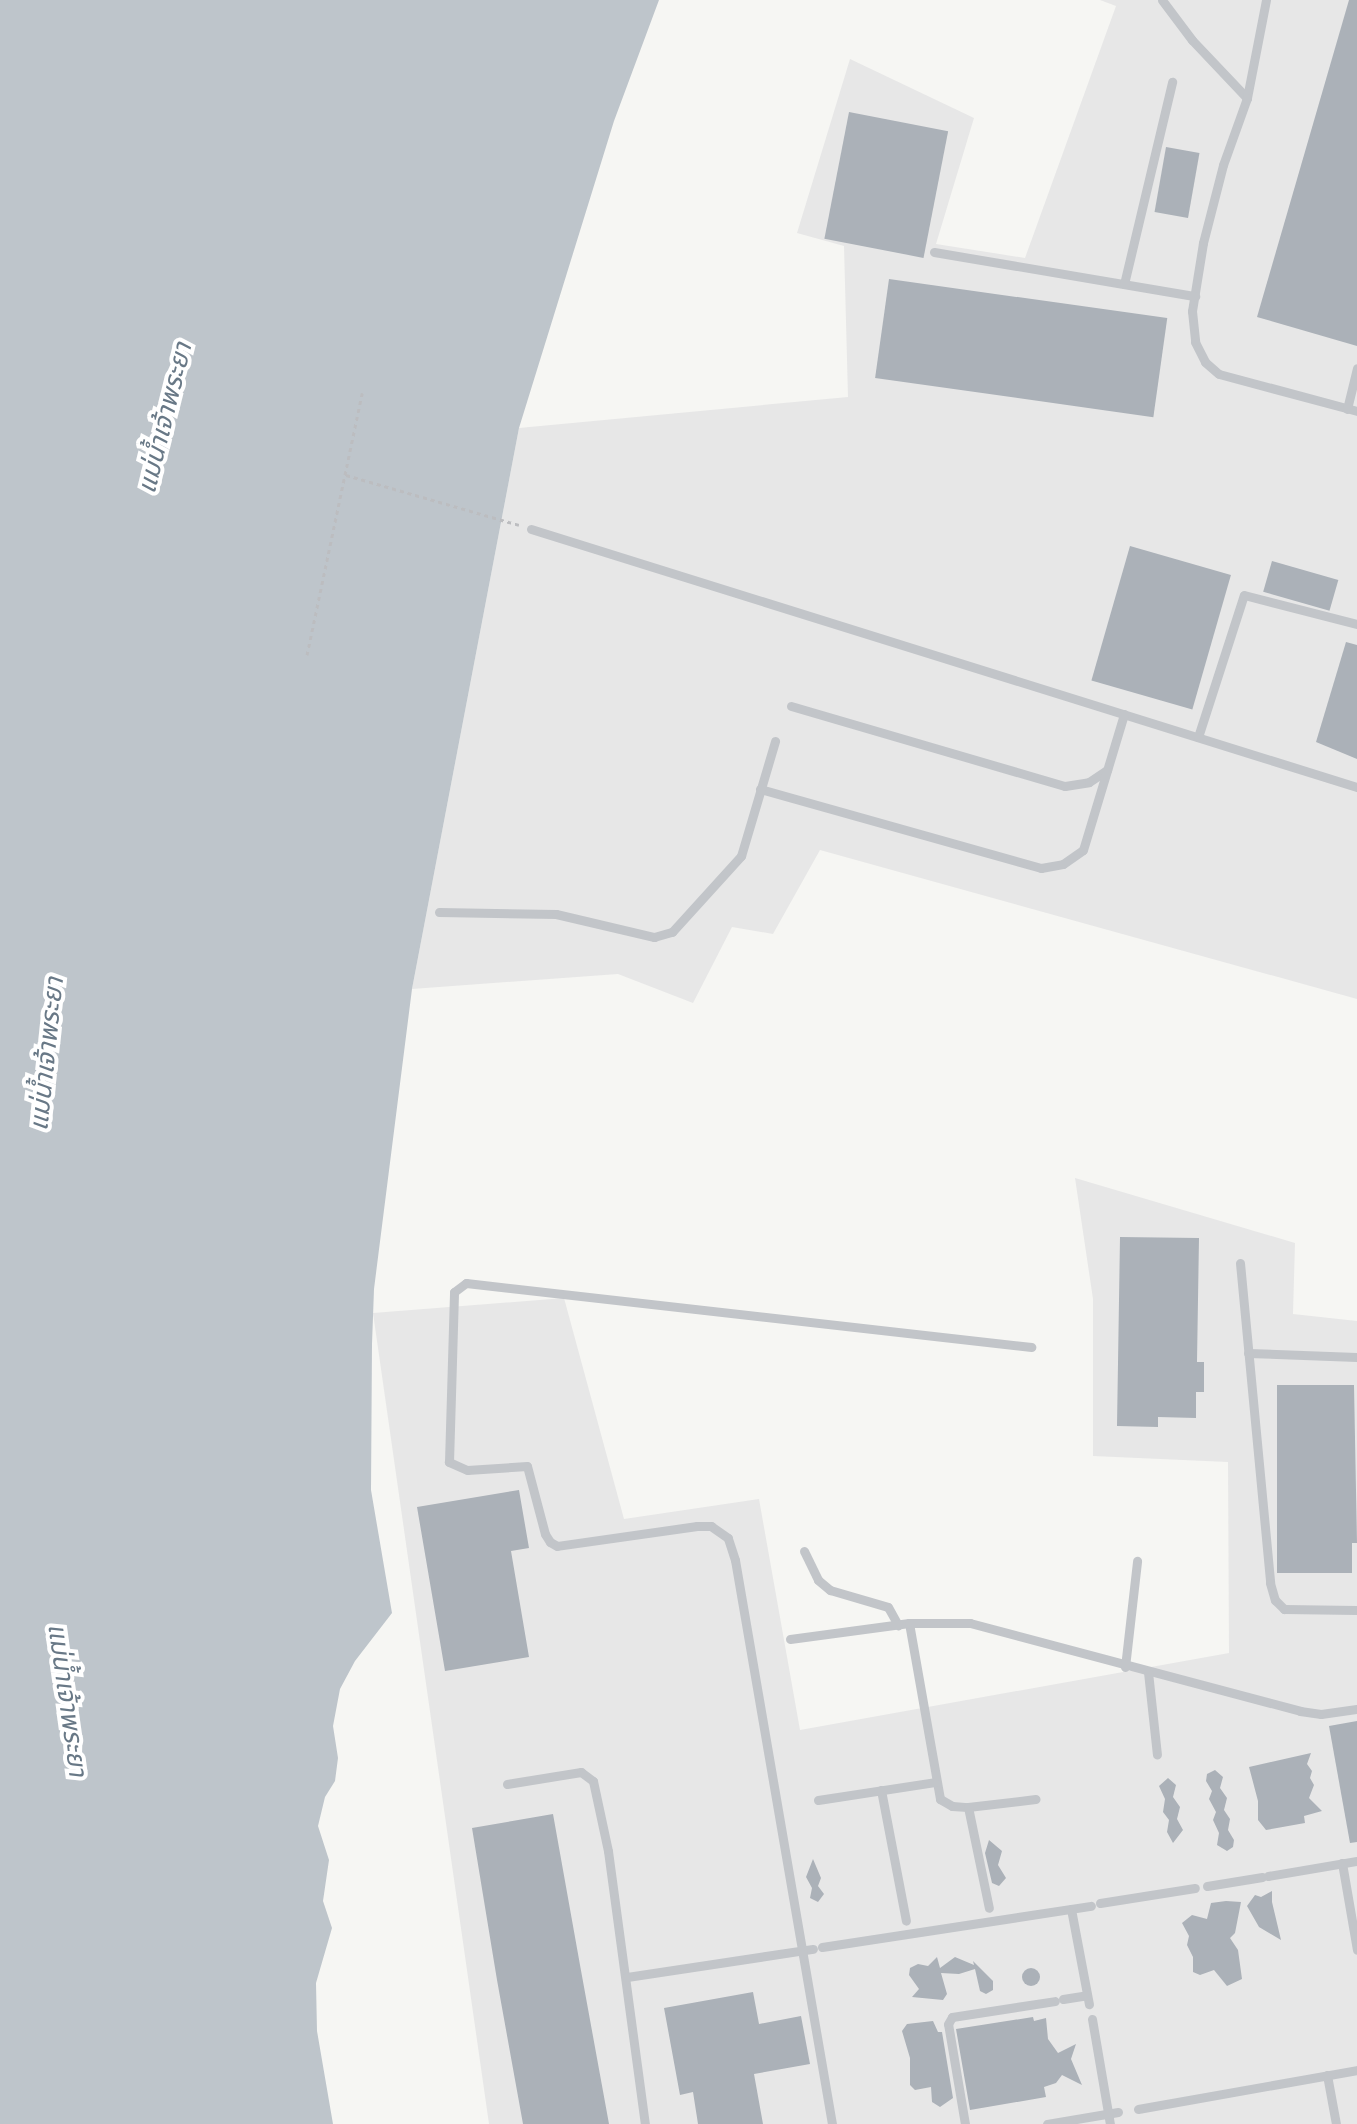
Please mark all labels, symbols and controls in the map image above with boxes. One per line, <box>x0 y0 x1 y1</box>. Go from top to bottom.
water label: แม่น้ำเจ้าพระยา <box>131 339 199 497</box>
water label: แม่น้ำเจ้าพระยา <box>23 976 71 1132</box>
water label: แม่น้ำเจ้าพระยา <box>41 1622 93 1778</box>

